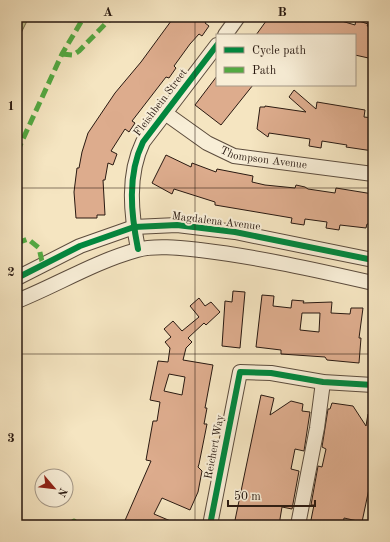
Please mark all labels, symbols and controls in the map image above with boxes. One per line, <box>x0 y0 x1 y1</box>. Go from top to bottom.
text: A <box>103 6 113 19</box>
text: B <box>277 6 287 19</box>
legend <box>216 34 356 86</box>
text: Cycle path <box>252 45 307 57</box>
text: Path <box>252 65 277 77</box>
street label: Fleishbein Street <box>132 67 190 139</box>
text: 1 <box>7 100 15 113</box>
street label: Thompson Avenue <box>218 145 308 171</box>
street label: Magdalena Avenue <box>171 211 261 233</box>
text: 2 <box>7 266 15 279</box>
street label: Reichert Way <box>203 414 227 480</box>
text: 3 <box>7 432 15 445</box>
north arrow <box>34 468 74 508</box>
scale bar <box>228 482 315 508</box>
text: N <box>54 486 68 499</box>
text: 50 m <box>234 490 261 503</box>

